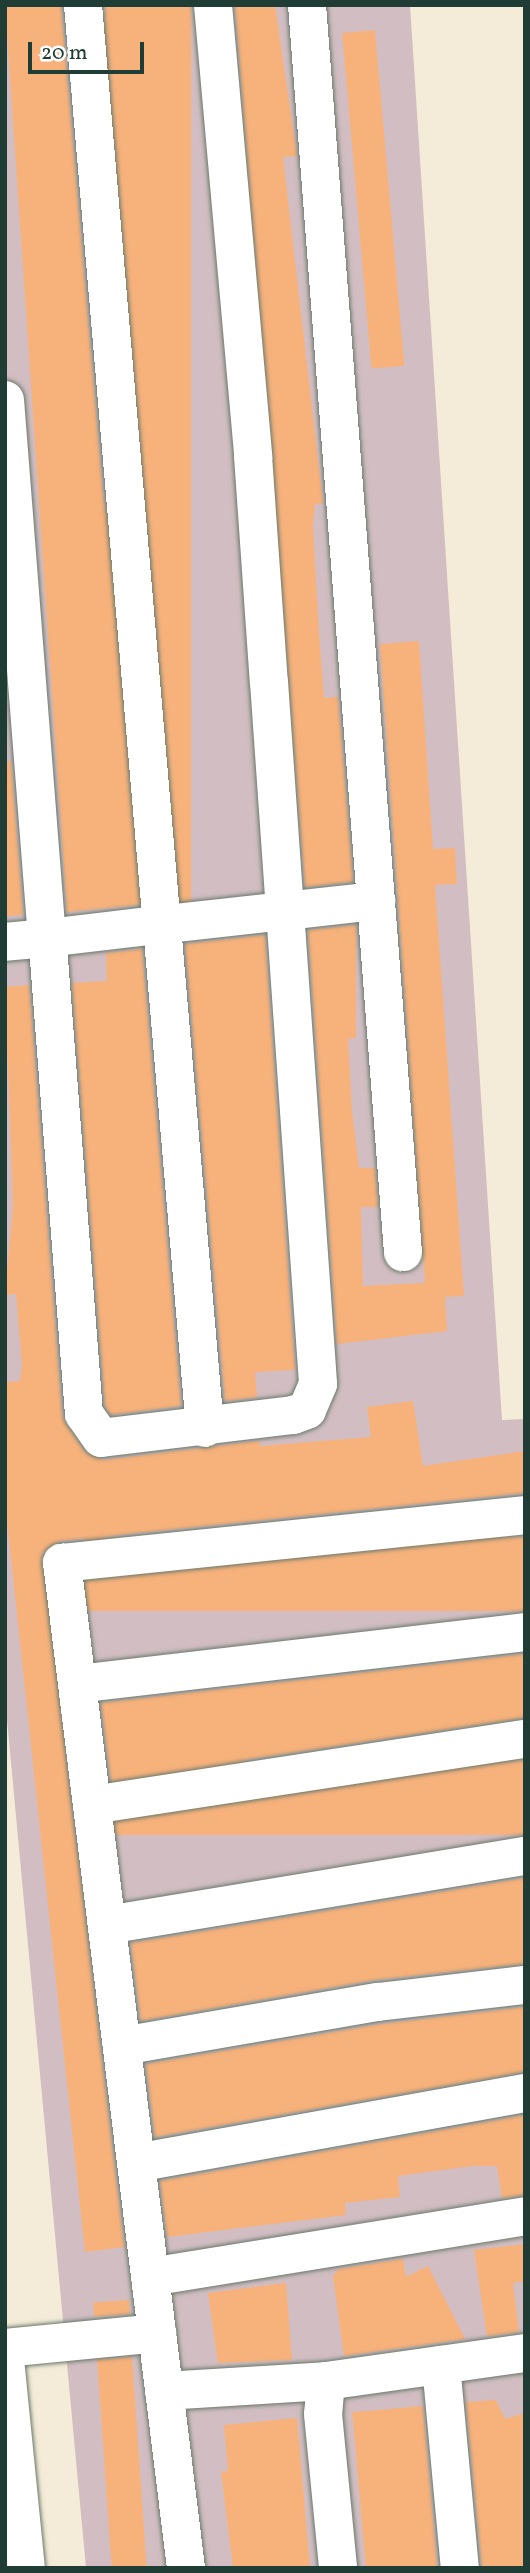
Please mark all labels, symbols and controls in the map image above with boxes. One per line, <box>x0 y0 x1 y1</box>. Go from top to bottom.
scale bar <box>32 28 147 72</box>
text: 20 m <box>41 39 87 68</box>

